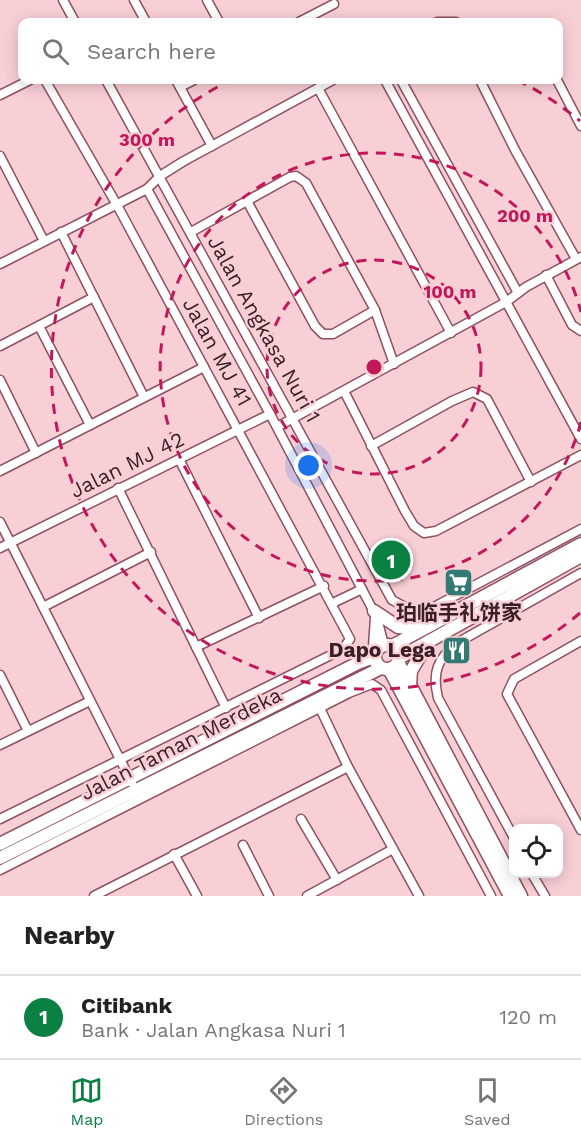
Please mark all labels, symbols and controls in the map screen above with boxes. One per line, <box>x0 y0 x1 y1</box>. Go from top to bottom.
search box <box>18 18 563 84</box>
icon: search <box>39 35 72 68</box>
text: Search here <box>87 39 216 64</box>
text: 300 m <box>119 129 175 150</box>
text: 200 m <box>497 205 553 226</box>
street label: Jalan Angkasa Nuri 1 <box>203 231 326 426</box>
text: 100 m <box>423 281 477 302</box>
street label: Jalan MJ 41 <box>178 293 257 410</box>
centre of rings <box>364 357 384 377</box>
street label: Jalan MJ 42 <box>66 426 188 503</box>
your location <box>294 451 323 480</box>
pin: 1 <box>372 538 410 582</box>
supermarket icon: 珀临手礼饼家 <box>443 566 475 598</box>
place label: 珀临手礼饼家 <box>396 600 522 625</box>
restaurant icon: Dapo Lega <box>441 634 473 666</box>
place label: Dapo Lega <box>329 637 437 662</box>
street label: Jalan Taman Merdeka <box>76 682 286 805</box>
map controls <box>509 824 563 878</box>
button: locate <box>509 824 563 878</box>
text: Nearby <box>24 920 115 950</box>
text: Citibank <box>81 993 172 1018</box>
text: 1 <box>39 1005 48 1029</box>
text: 120 m <box>499 1005 557 1029</box>
text: Bank · Jalan Angkasa Nuri 1 <box>81 1018 346 1042</box>
tab: Map <box>70 1074 103 1129</box>
tab: Directions <box>244 1074 323 1129</box>
tab: Saved <box>464 1074 511 1129</box>

